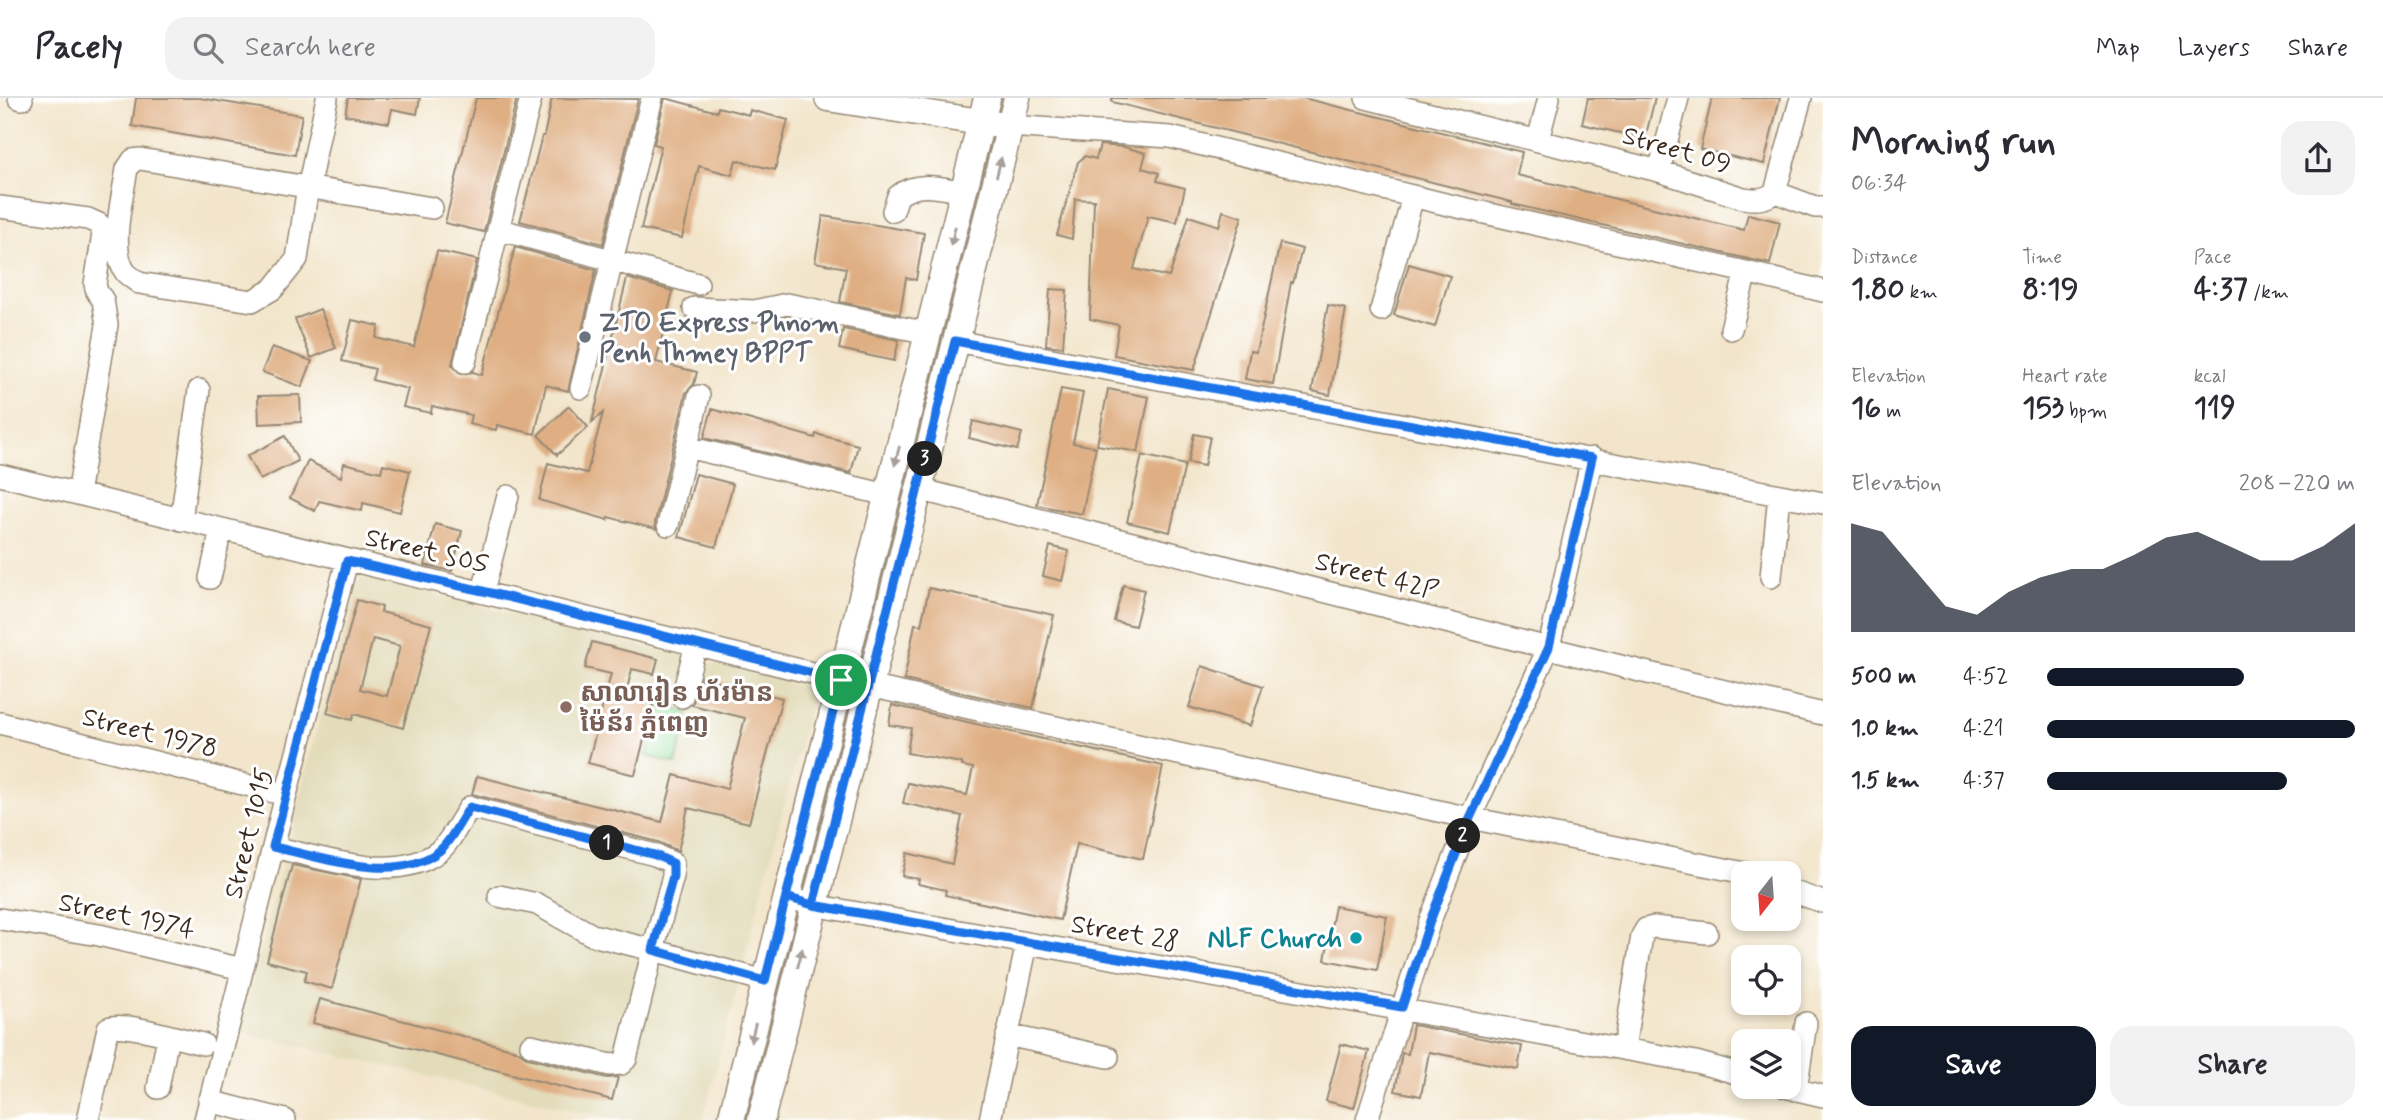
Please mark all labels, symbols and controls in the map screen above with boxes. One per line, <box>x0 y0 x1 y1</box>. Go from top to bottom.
search box <box>165 17 655 80</box>
text: Pacely <box>35 26 123 70</box>
icon: search <box>189 29 227 67</box>
text: Search here <box>245 31 376 65</box>
text: Map <box>2096 33 2140 64</box>
text: Layers <box>2178 33 2250 64</box>
text: Share <box>2288 33 2348 64</box>
text: Morning run <box>1851 118 2056 167</box>
street label: Street 09 <box>1618 119 1735 183</box>
button: share <box>2281 121 2355 195</box>
one-way arrow <box>994 156 1005 178</box>
text: 06:34 <box>1851 169 1907 199</box>
one-way arrow <box>947 225 958 247</box>
text: Distance <box>1851 245 1918 270</box>
text: Time <box>2022 245 2062 270</box>
text: Pace <box>2194 245 2231 270</box>
text: 1.80 <box>1851 270 1905 309</box>
text: 8:19 <box>2022 270 2079 309</box>
text: 4:37 <box>2194 270 2248 309</box>
text: km <box>1905 280 1938 305</box>
text: /km <box>2248 280 2289 305</box>
place label: ZTO Express Phnom Penh Thmey BPPT <box>599 307 839 371</box>
marker: ZTO Express Phnom Penh Thmey BPPT <box>577 329 593 345</box>
text: Elevation <box>1851 364 1926 389</box>
text: Heart rate <box>2022 364 2108 389</box>
text: kcal <box>2194 364 2226 389</box>
text: 16 <box>1851 389 1881 428</box>
text: 153 <box>2022 389 2064 428</box>
text: 119 <box>2194 389 2236 428</box>
text: m <box>1881 399 1901 424</box>
text: bpm <box>2064 399 2107 424</box>
pin: 3 <box>908 442 942 476</box>
one-way arrow <box>891 445 902 467</box>
text: 3 <box>920 446 929 471</box>
text: Elevation <box>1851 469 1942 499</box>
text: 208–220 m <box>2239 469 2355 499</box>
street label: Street SOS <box>362 521 492 583</box>
street label: Street 42P <box>1311 545 1442 609</box>
pin <box>811 650 871 710</box>
icon: arrive <box>822 661 860 699</box>
text: 500 m <box>1851 662 1916 692</box>
text: 4:52 <box>1963 662 2008 692</box>
place label: សាលារៀន ហ័រម៉ាន ម៉ៃន័រ ភ្នំពេញ <box>580 675 773 741</box>
marker: សាលារៀន ហ័រម៉ាន ម៉ៃន័រ ភ្នំពេញ <box>558 699 574 715</box>
street label: Street 1978 <box>79 701 220 767</box>
text: 1.0 km <box>1851 714 1919 744</box>
text: 4:21 <box>1963 714 2004 744</box>
street label: Street 1015 <box>217 765 283 902</box>
text: 1.5 km <box>1851 766 1920 796</box>
text: 4:37 <box>1963 766 2005 796</box>
pin: 2 <box>1446 818 1480 854</box>
text: 2 <box>1458 823 1467 848</box>
pin: 1 <box>590 826 624 860</box>
text: 1 <box>602 830 611 855</box>
north arrow <box>1731 861 1801 931</box>
map controls <box>1731 861 1801 1099</box>
street label: Street 1974 <box>55 886 198 948</box>
street label: Street 28 <box>1068 908 1181 960</box>
place label: NLF Church <box>1208 923 1342 957</box>
marker: NLF Church <box>1348 930 1364 946</box>
button: locate <box>1731 945 1801 1015</box>
one-way arrow <box>795 947 806 969</box>
one-way arrow <box>747 1022 758 1044</box>
button: Save <box>1851 1026 2096 1106</box>
button: Share <box>2110 1026 2355 1106</box>
button: layers <box>1731 1029 1801 1099</box>

